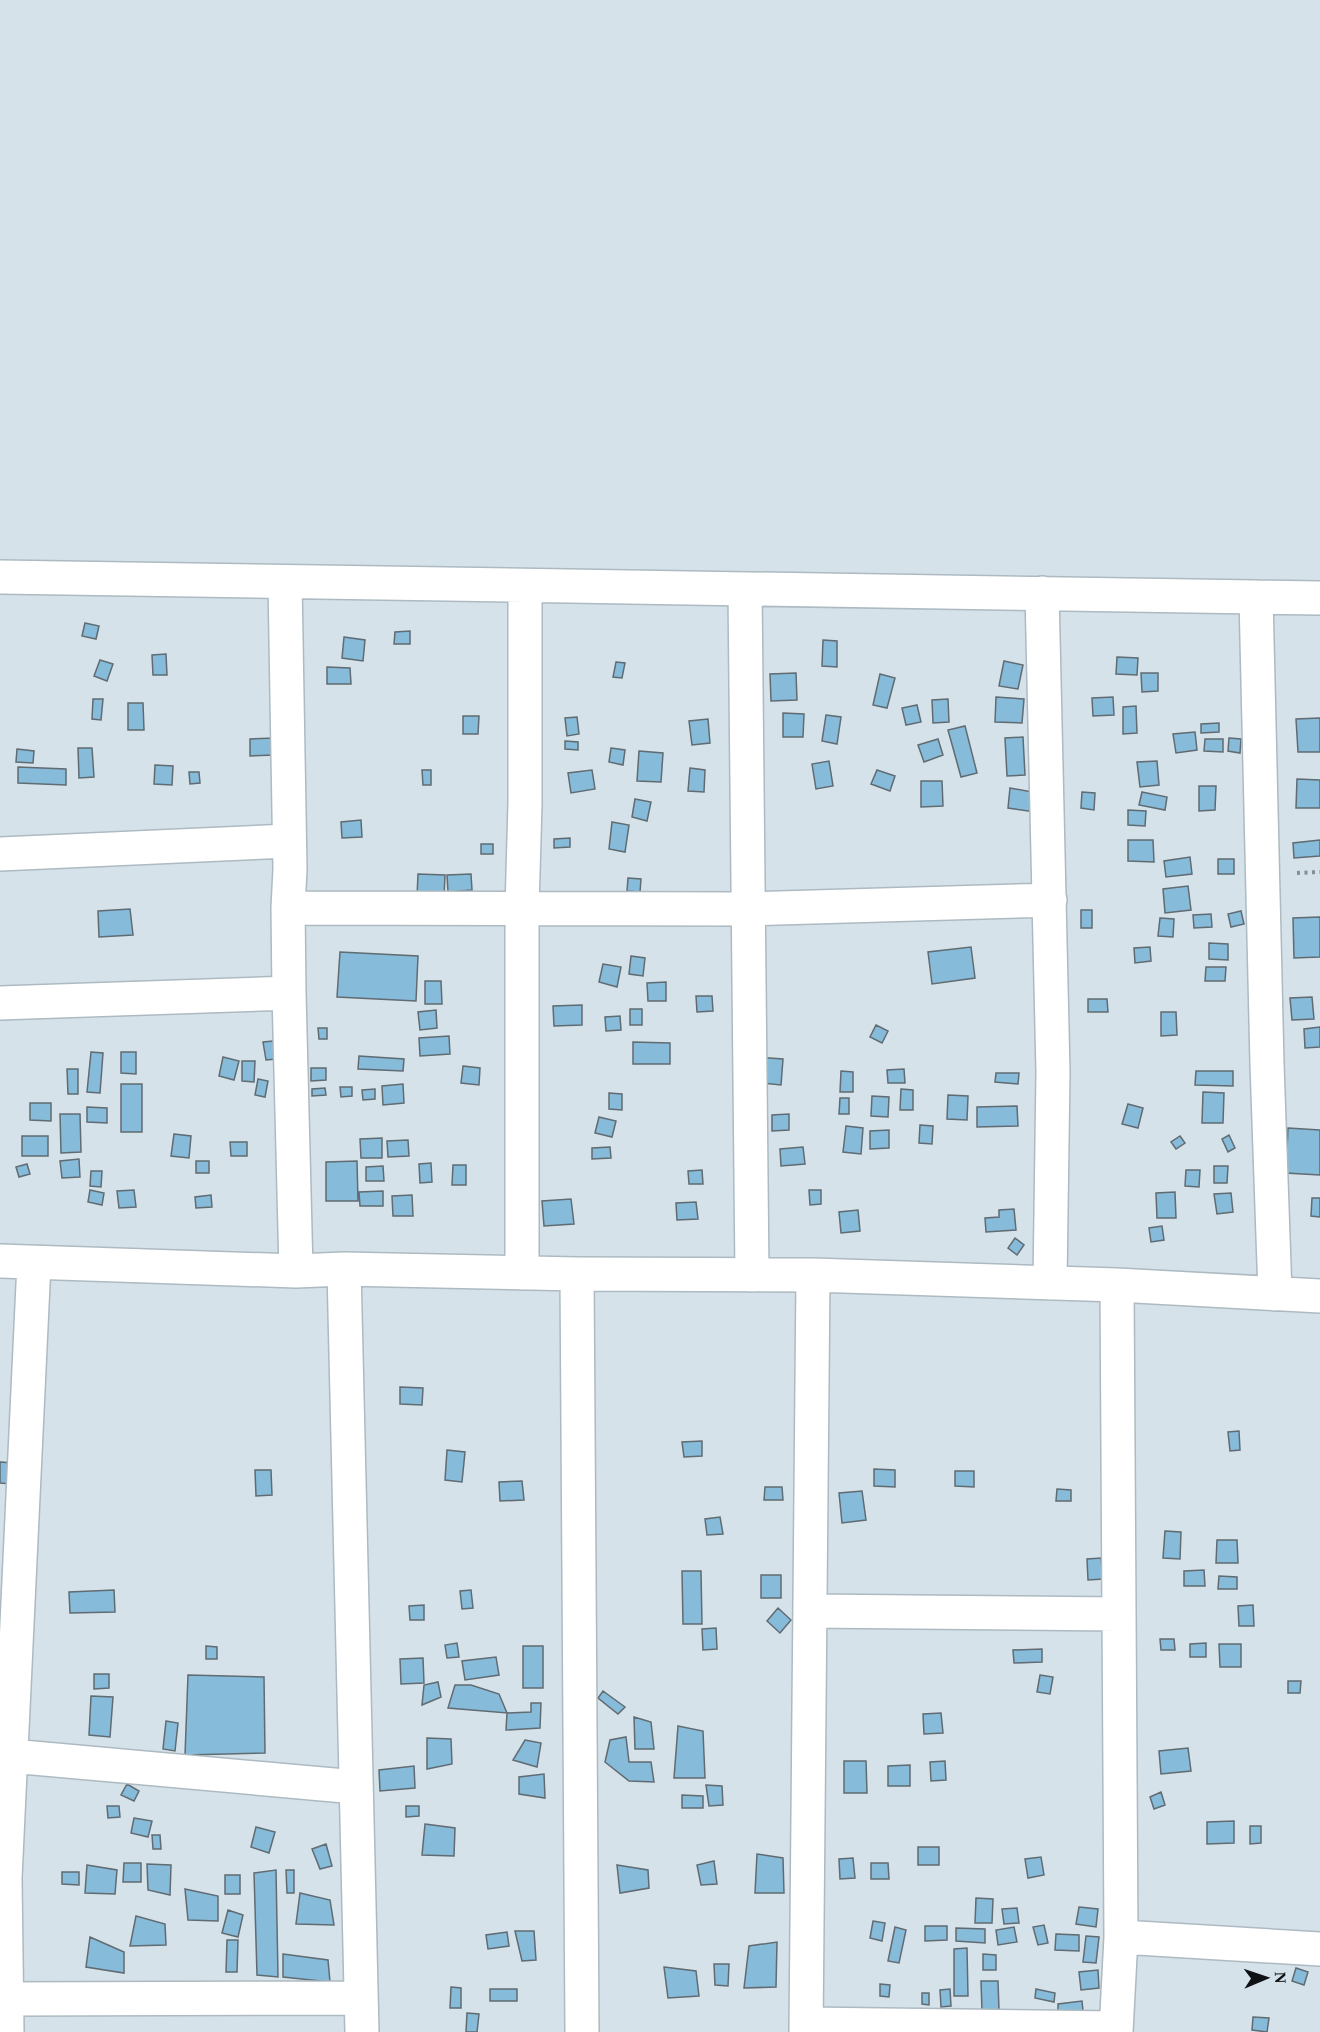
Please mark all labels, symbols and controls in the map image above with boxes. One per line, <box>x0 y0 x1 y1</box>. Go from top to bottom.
north arrow <box>1236 1948 1296 2008</box>
text: N <box>1272 1971 1289 1984</box>

